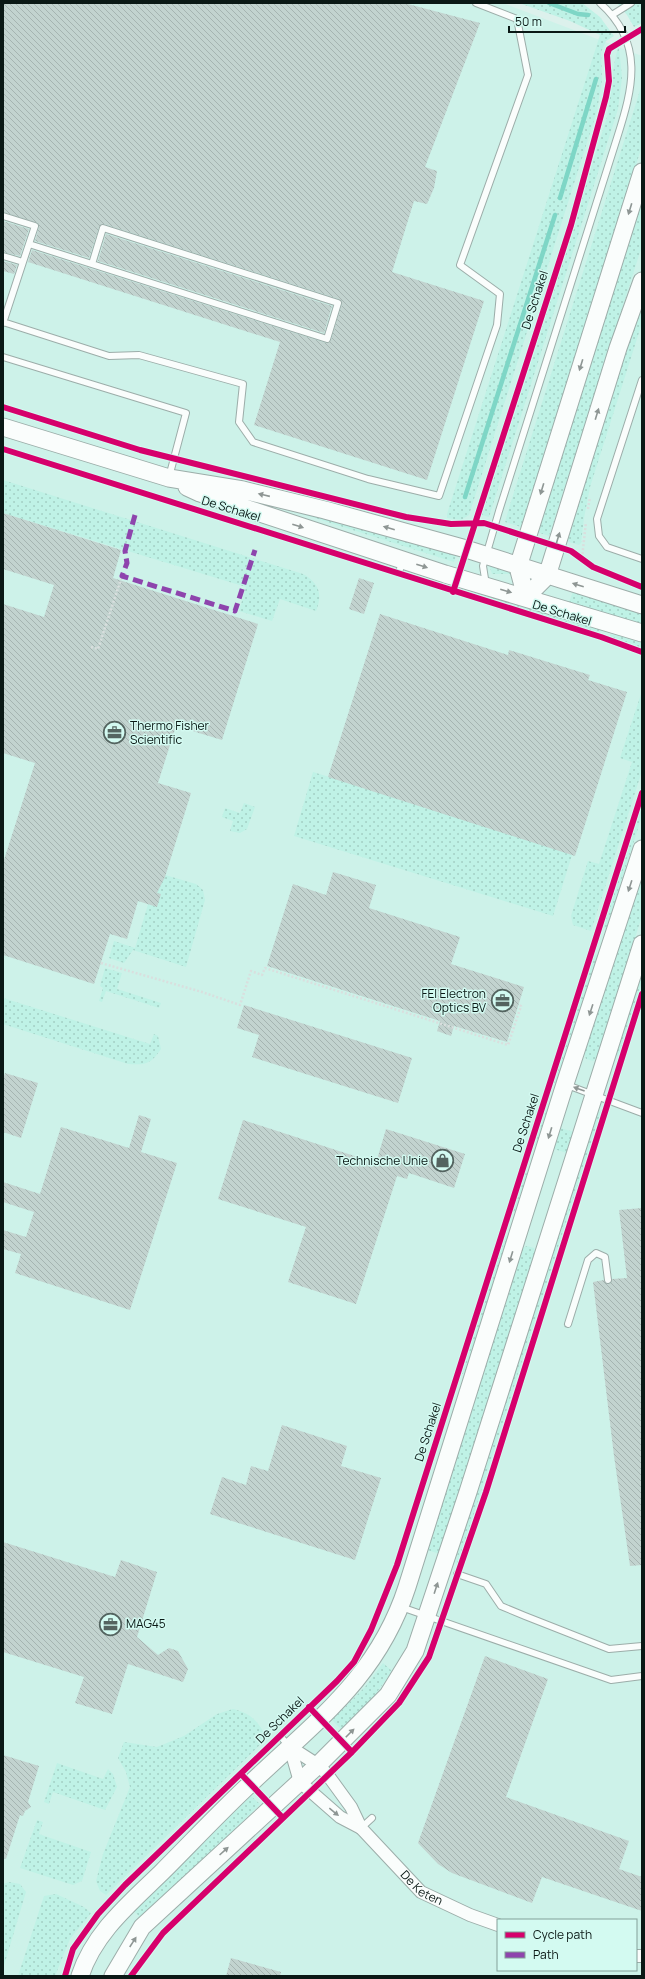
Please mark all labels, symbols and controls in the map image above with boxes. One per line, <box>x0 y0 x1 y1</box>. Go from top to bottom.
scale bar <box>509 8 625 34</box>
text: 50 m <box>515 13 542 30</box>
one-way arrow <box>627 203 633 215</box>
street label: De Schakel <box>517 268 552 331</box>
one-way arrow <box>578 359 584 371</box>
one-way arrow <box>594 408 600 420</box>
one-way arrow <box>539 483 545 495</box>
street label: De Schakel <box>200 491 263 526</box>
one-way arrow <box>257 492 270 498</box>
one-way arrow <box>292 523 304 529</box>
one-way arrow <box>383 525 395 531</box>
one-way arrow <box>555 532 561 544</box>
one-way arrow <box>416 563 428 569</box>
one-way arrow <box>572 582 584 588</box>
one-way arrow <box>500 588 512 594</box>
street label: De Schakel <box>531 595 594 630</box>
place label: Thermo Fisher Scientific <box>130 717 210 748</box>
office icon: Thermo Fisher Scientific <box>102 720 128 746</box>
one-way arrow <box>627 880 633 892</box>
place label: FEI Electron Optics BV <box>421 985 487 1016</box>
office icon: FEI Electron Optics BV <box>489 988 515 1014</box>
one-way arrow <box>587 1004 593 1016</box>
one-way arrow <box>573 1086 585 1092</box>
street label: De Schakel <box>508 1091 543 1154</box>
one-way arrow <box>547 1127 553 1139</box>
shop icon: Technische Unie <box>430 1148 456 1174</box>
place label: Technische Unie <box>336 1152 428 1169</box>
one-way arrow <box>508 1251 514 1263</box>
street label: De Schakel <box>410 1400 445 1463</box>
one-way arrow <box>434 1582 440 1594</box>
office icon: MAG45 <box>97 1611 123 1637</box>
place label: MAG45 <box>126 1615 166 1632</box>
street label: De Schakel <box>252 1692 307 1747</box>
one-way arrow <box>345 1728 355 1738</box>
one-way arrow <box>328 1808 339 1816</box>
one-way arrow <box>219 1846 229 1855</box>
street label: De Keten <box>397 1866 446 1909</box>
legend <box>497 1919 637 1971</box>
text: Cycle path <box>533 1926 592 1943</box>
one-way arrow <box>129 1936 136 1948</box>
text: Path <box>533 1946 559 1963</box>

